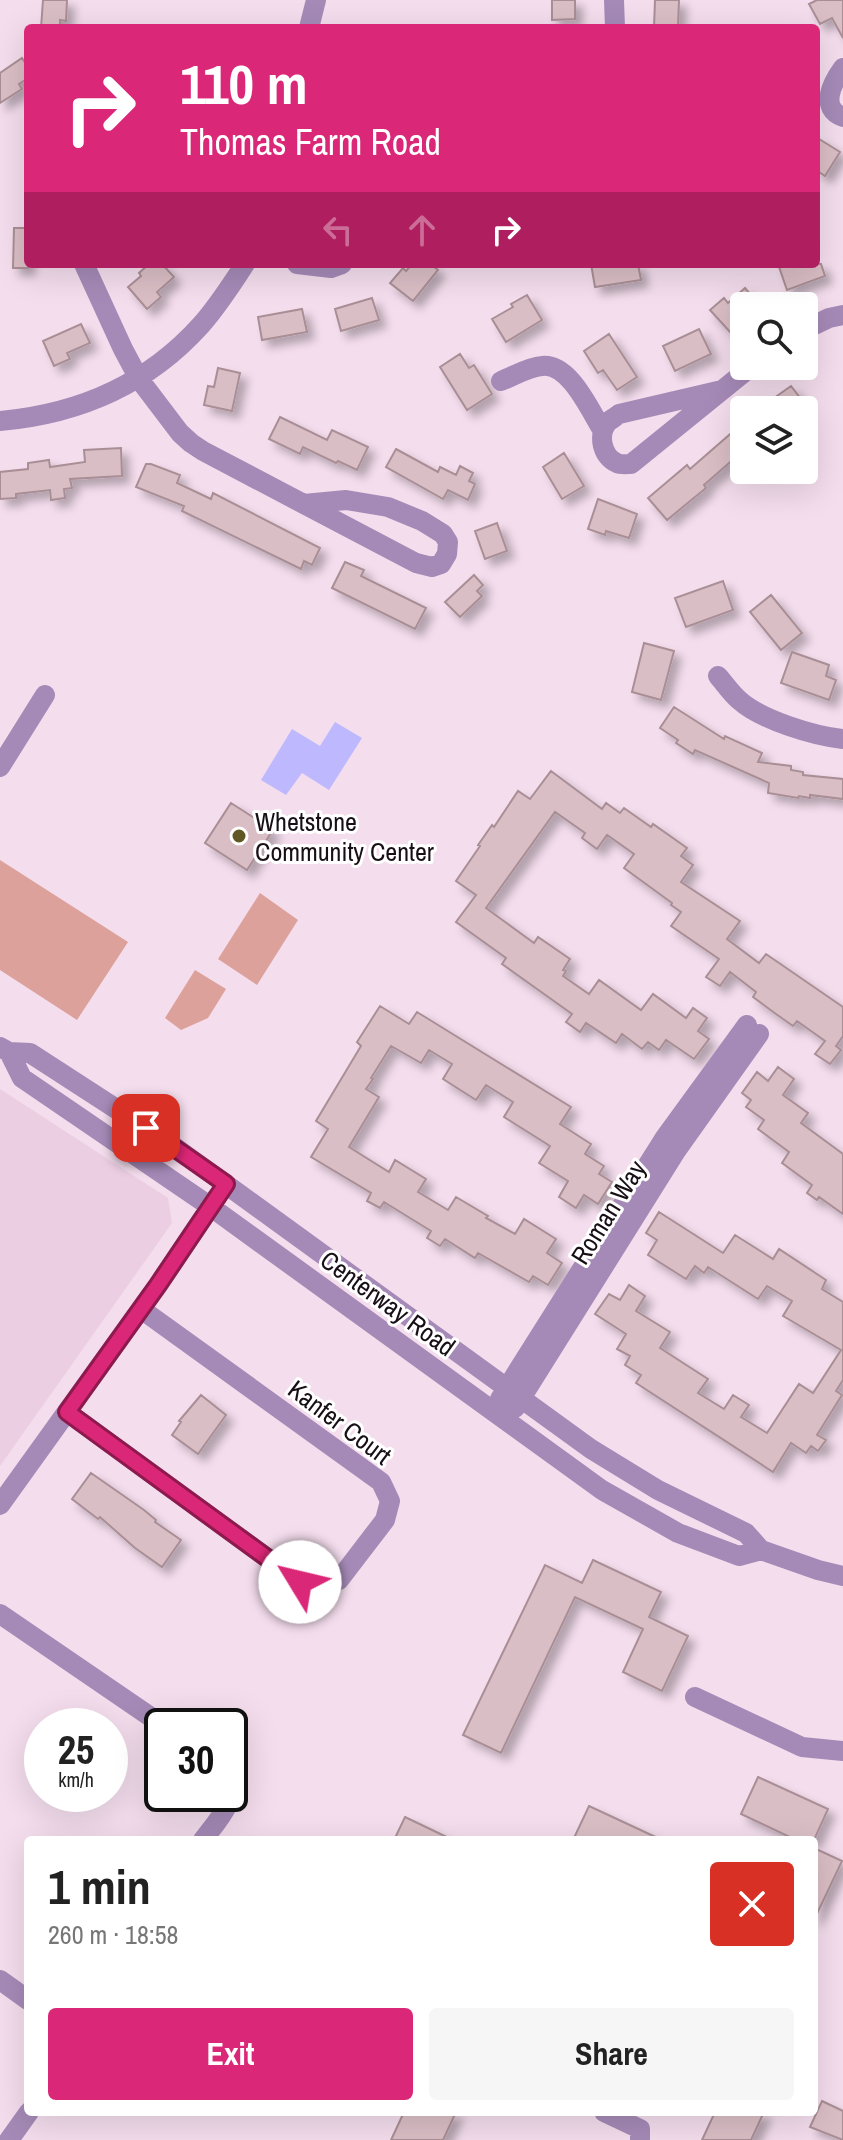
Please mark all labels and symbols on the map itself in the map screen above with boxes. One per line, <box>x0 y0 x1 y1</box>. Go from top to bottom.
place label: Whetstone Community Center <box>255 804 434 869</box>
marker: Whetstone Community Center <box>230 827 248 845</box>
pin <box>112 1094 180 1162</box>
street label: Roman Way <box>562 1153 654 1271</box>
street label: Centerway Road <box>313 1242 463 1364</box>
street label: Kanfer Court <box>281 1372 399 1472</box>
position arrow <box>258 1540 342 1624</box>
speed limit sign: 30 <box>144 1708 248 1812</box>

